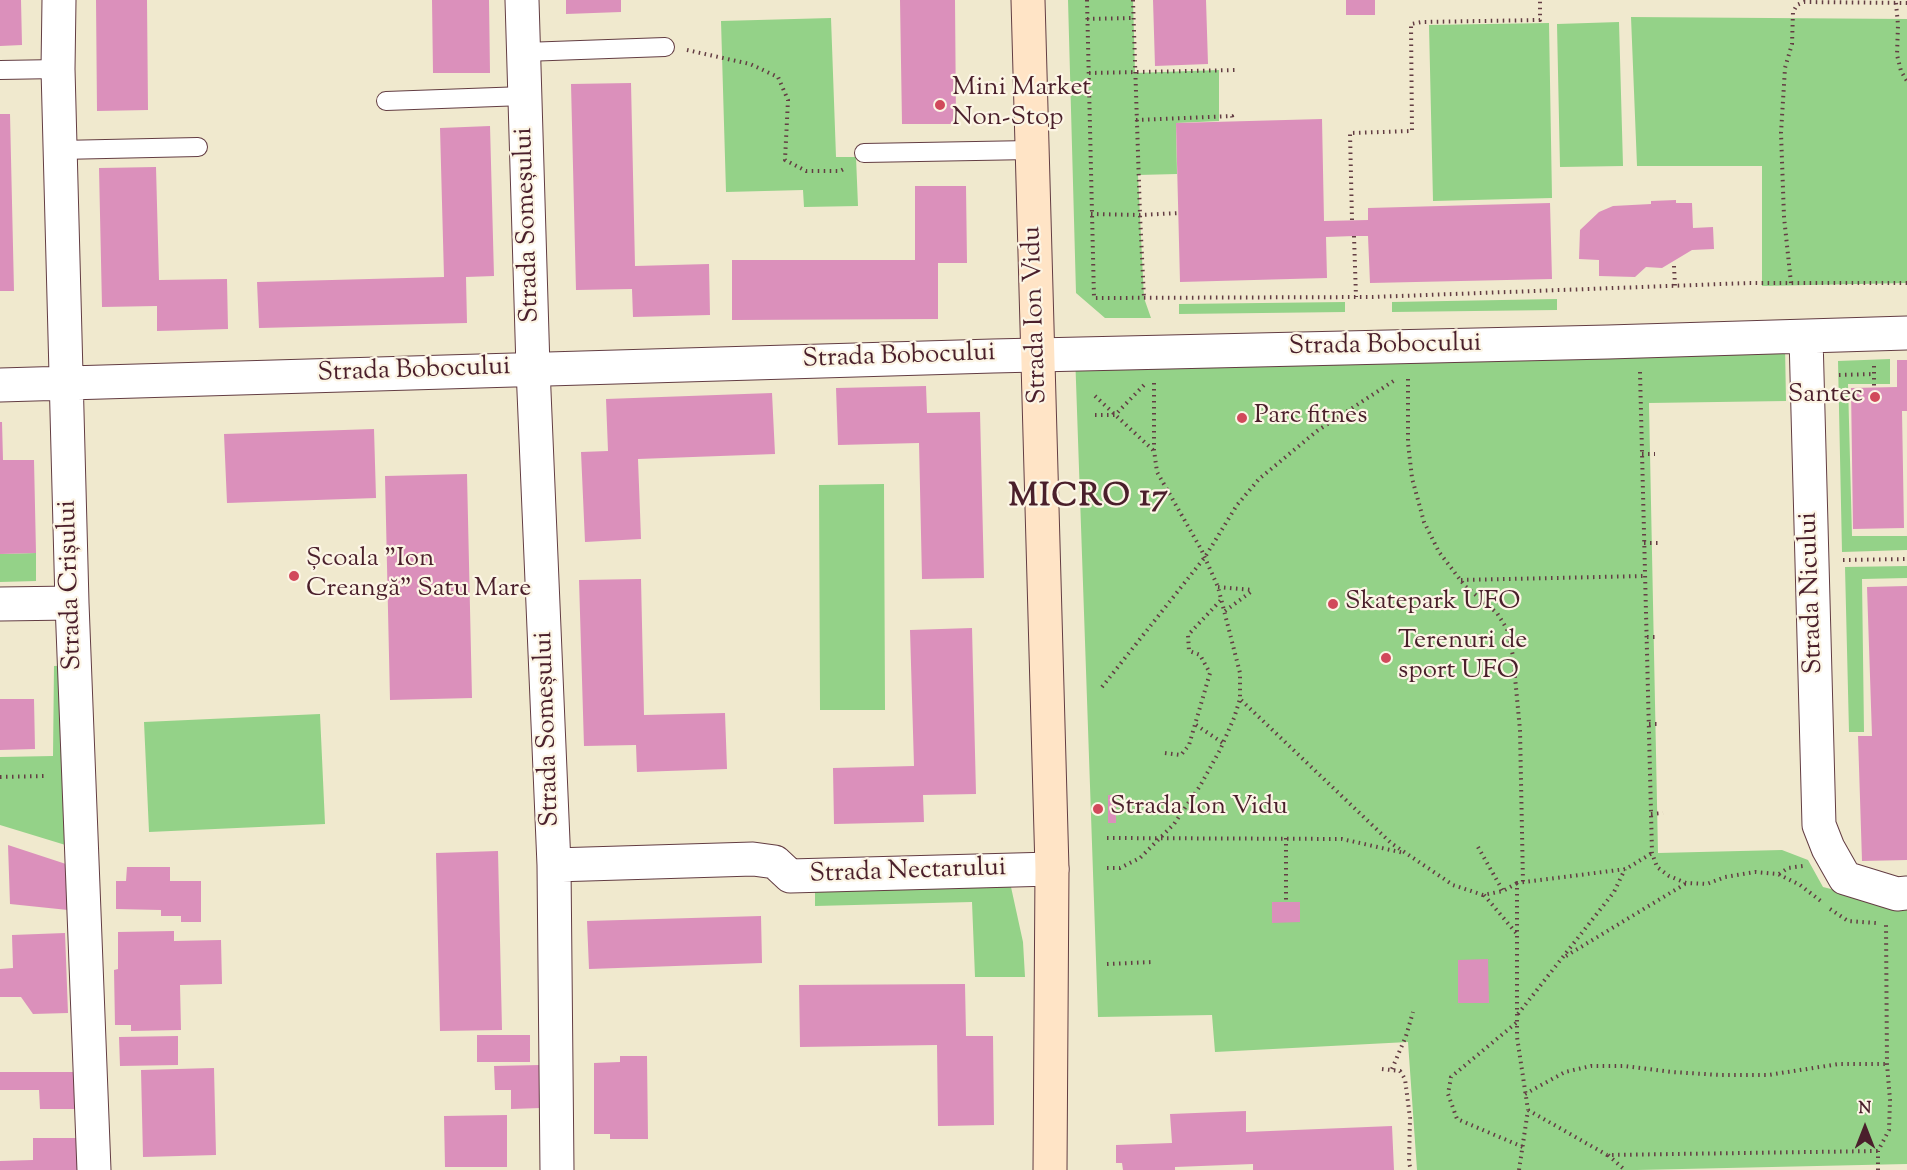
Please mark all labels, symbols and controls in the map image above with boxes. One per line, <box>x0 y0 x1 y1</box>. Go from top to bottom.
place label: Mini Market Non-Stop <box>952 74 1091 136</box>
marker: Mini Market Non-Stop <box>933 98 947 112</box>
street label: Strada Someșului <box>510 127 548 323</box>
street label: Strada Ion Vidu <box>1018 226 1056 404</box>
street label: Strada Bobocului <box>1288 330 1482 364</box>
street label: Strada Bobocului <box>802 339 996 377</box>
street label: Strada Bobocului <box>317 353 511 391</box>
place label: Santec <box>1788 381 1863 413</box>
marker: Santec <box>1868 390 1882 404</box>
place label: Parc fitnes <box>1254 402 1367 434</box>
marker: Parc fitnes <box>1235 411 1249 425</box>
district label: MICRO 17 <box>1009 481 1169 519</box>
street label: Strada Crișului <box>53 499 91 671</box>
street label: Strada Nicului <box>1795 512 1831 674</box>
place label: Școala "Ion Creangă" Satu Mare <box>306 545 531 606</box>
marker: Școala "Ion Creangă" Satu Mare <box>287 569 301 583</box>
place label: Skatepark UFO <box>1345 588 1520 620</box>
marker: Skatepark UFO <box>1326 597 1340 611</box>
place label: Terenuri de sport UFO <box>1398 627 1527 688</box>
street label: Strada Someșului <box>530 631 568 827</box>
marker: Terenuri de sport UFO <box>1379 651 1393 665</box>
place label: Strada Ion Vidu <box>1110 793 1288 825</box>
marker: Strada Ion Vidu <box>1091 802 1105 816</box>
street label: Strada Nectarului <box>809 854 1007 892</box>
north arrow <box>1835 1098 1895 1158</box>
text: N <box>1859 1098 1871 1121</box>

